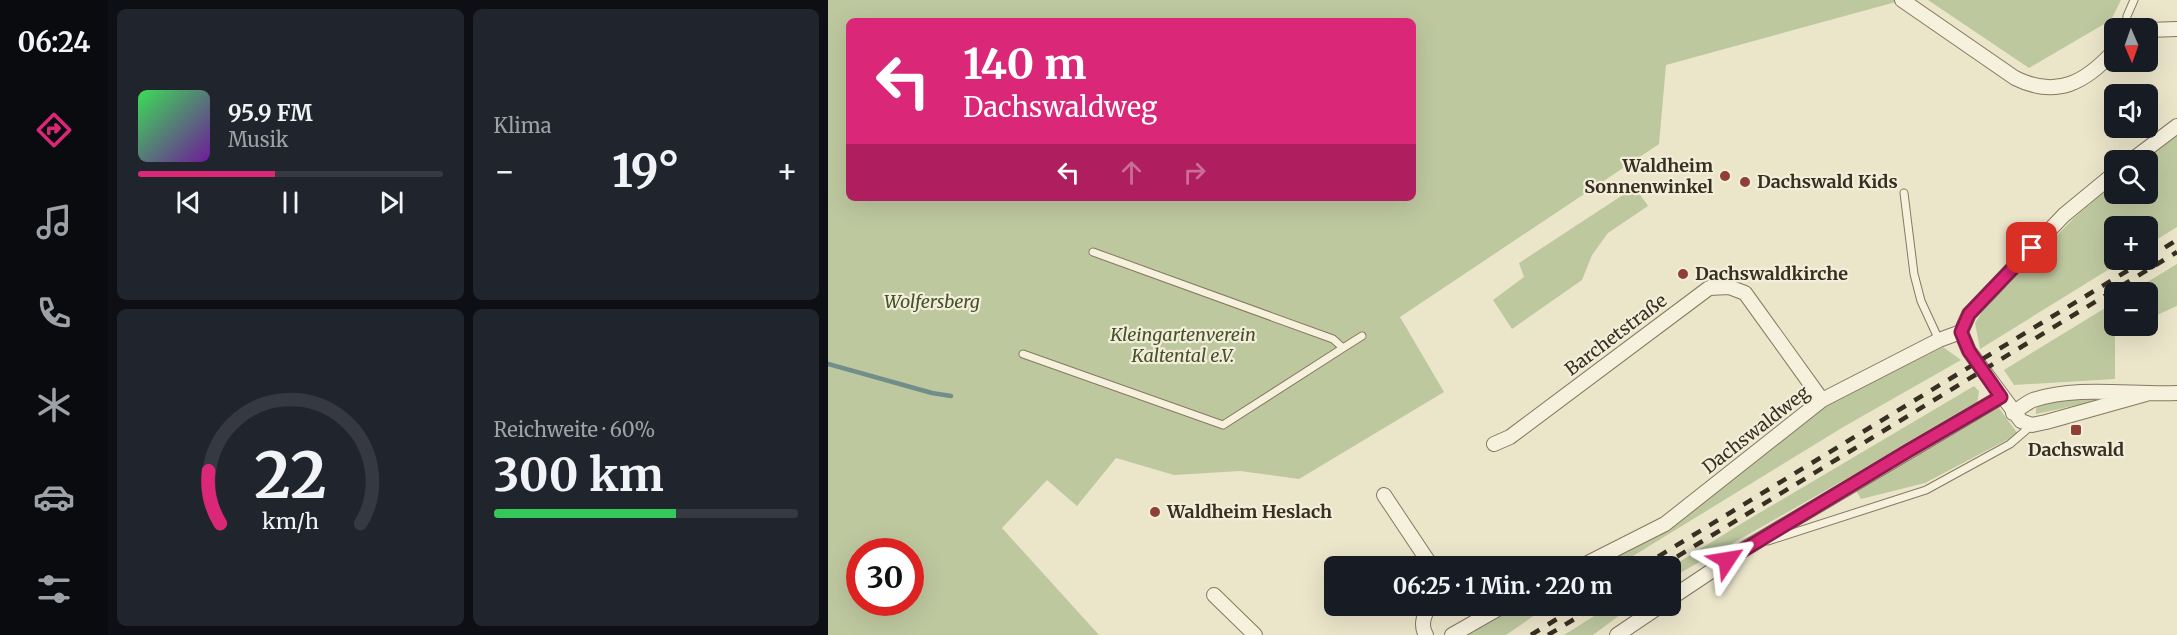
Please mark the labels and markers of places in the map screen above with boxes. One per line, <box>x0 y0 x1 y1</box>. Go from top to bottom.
place label: Waldheim Sonnenwinkel <box>1584 154 1713 198</box>
marker: Waldheim Sonnenwinkel <box>1718 169 1732 183</box>
place label: Dachswald Kids <box>1757 170 1898 193</box>
marker: Dachswald Kids <box>1738 175 1752 189</box>
pin <box>2006 222 2057 273</box>
place label: Dachswaldkirche <box>1695 262 1848 285</box>
marker: Dachswaldkirche <box>1676 267 1690 281</box>
marker: Dachswald <box>2069 423 2083 437</box>
place label: Dachswald <box>2028 438 2124 461</box>
place label: Waldheim Heslach <box>1166 500 1332 523</box>
marker: Waldheim Heslach <box>1148 505 1162 519</box>

